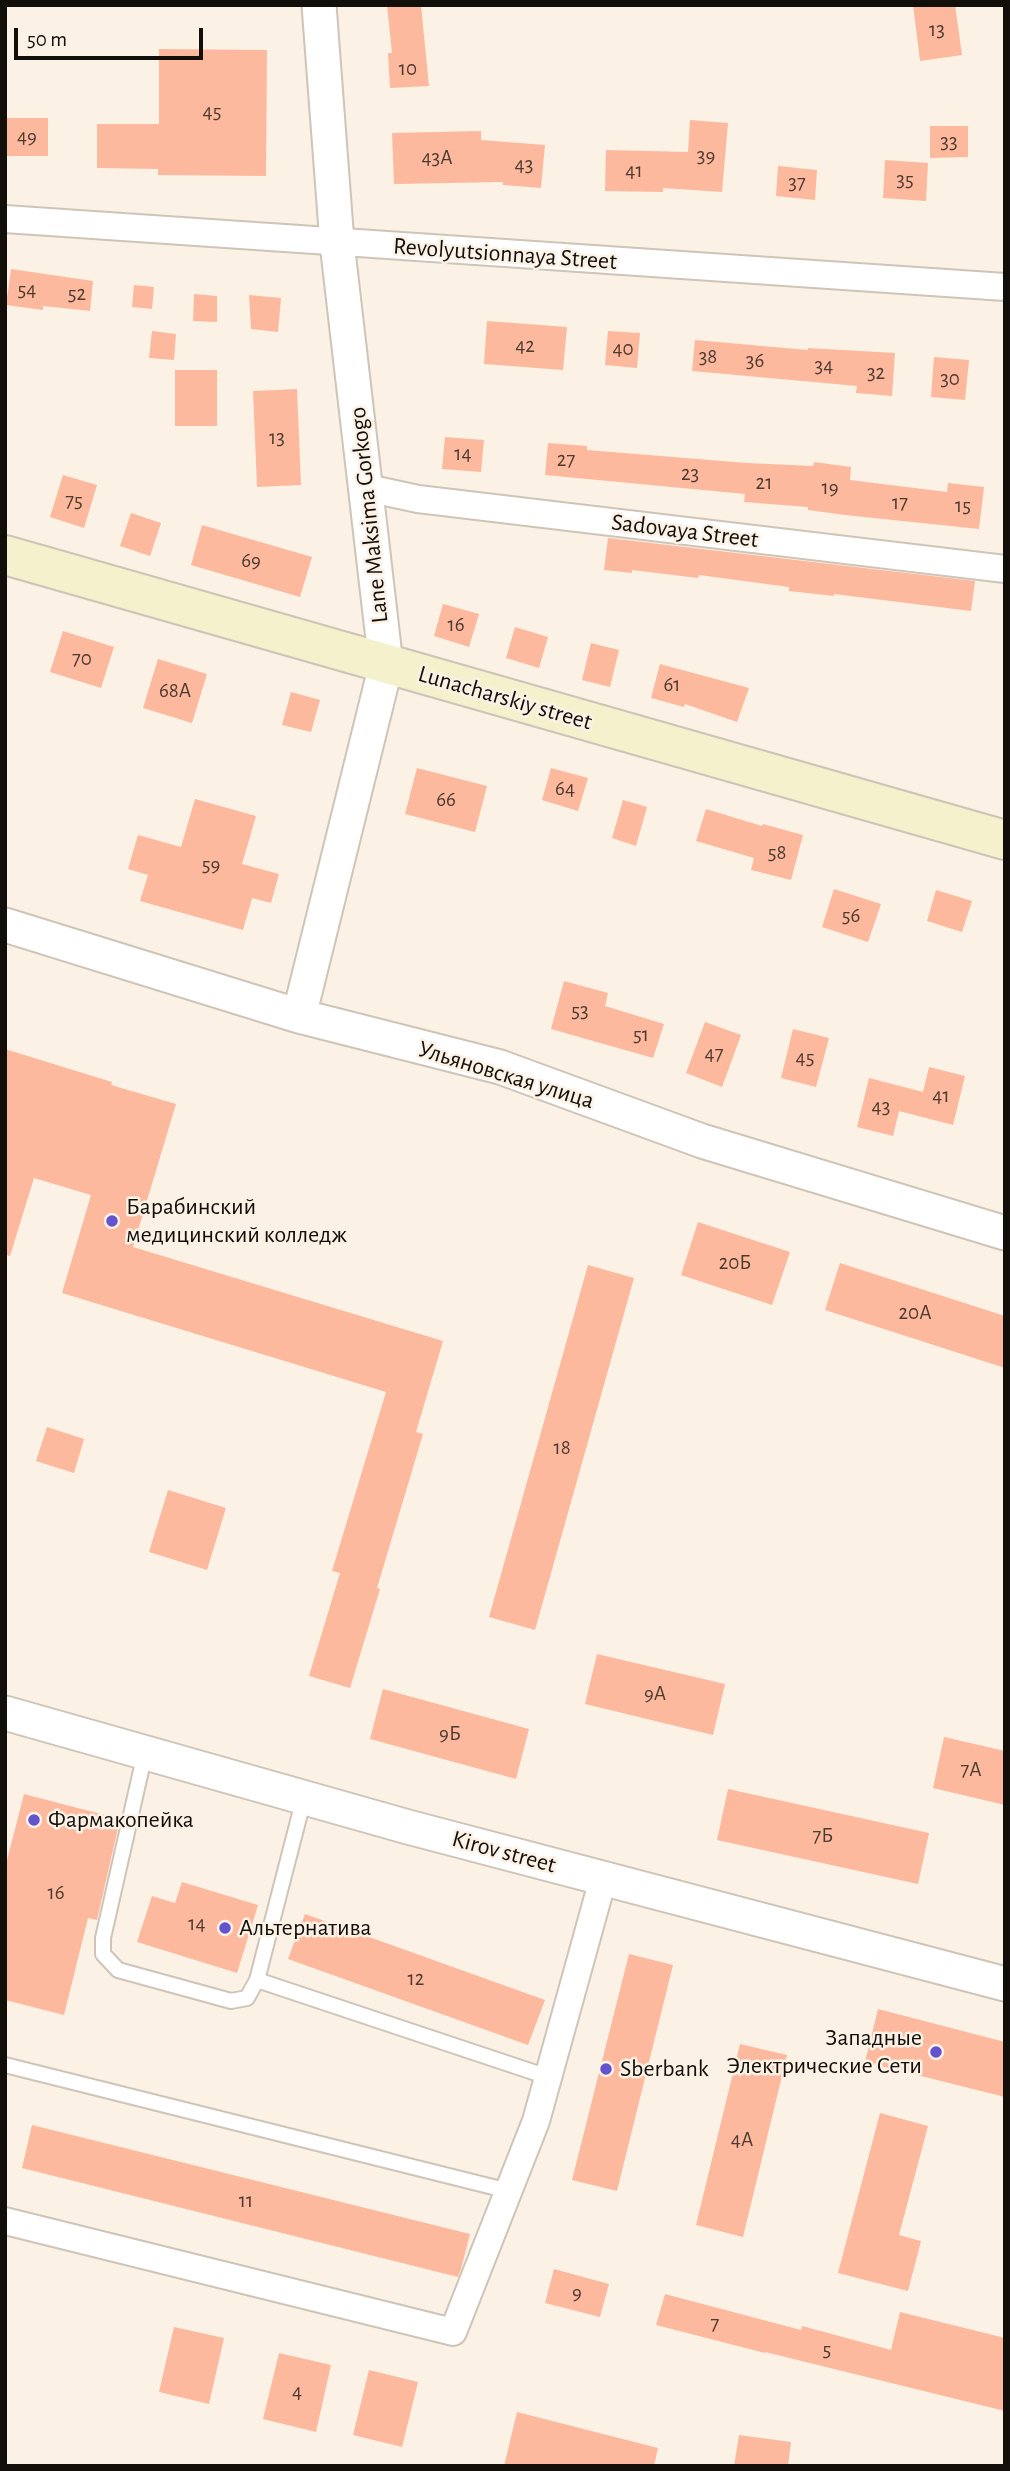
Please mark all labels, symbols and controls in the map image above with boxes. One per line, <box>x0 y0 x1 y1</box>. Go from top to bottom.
scale bar <box>18 14 206 58</box>
house number: 13 <box>929 17 945 43</box>
text: 50 m <box>27 29 67 50</box>
house number: 10 <box>399 56 417 82</box>
house number: 45 <box>203 99 221 125</box>
house number: 49 <box>17 124 37 150</box>
house number: 33 <box>940 129 958 155</box>
house number: 39 <box>697 143 715 169</box>
house number: 43А <box>421 145 453 171</box>
house number: 43 <box>515 152 533 178</box>
house number: 41 <box>625 158 643 184</box>
house number: 35 <box>896 167 914 193</box>
house number: 37 <box>788 170 806 196</box>
street label: Revolyutsionnaya Street <box>392 232 618 276</box>
house number: 54 <box>18 277 36 303</box>
house number: 52 <box>68 281 86 307</box>
house number: 42 <box>515 333 535 359</box>
house number: 40 <box>612 336 634 362</box>
house number: 38 <box>699 344 717 370</box>
house number: 36 <box>746 348 764 374</box>
house number: 34 <box>815 353 833 379</box>
house number: 32 <box>867 360 885 386</box>
house number: 30 <box>940 366 960 392</box>
street label: Lane Maksima Gorkogo <box>343 406 395 624</box>
house number: 13 <box>269 425 285 451</box>
house number: 14 <box>454 441 472 467</box>
house number: 27 <box>557 447 575 473</box>
house number: 23 <box>681 461 699 487</box>
house number: 21 <box>756 470 772 496</box>
house number: 19 <box>821 475 839 501</box>
house number: 75 <box>65 488 83 514</box>
house number: 17 <box>892 490 908 516</box>
house number: 15 <box>955 493 971 519</box>
street label: Sadovaya Street <box>610 508 760 554</box>
house number: 69 <box>241 548 261 574</box>
house number: 16 <box>447 612 465 638</box>
house number: 70 <box>72 646 92 672</box>
street label: Lunacharskiy street <box>415 659 595 737</box>
house number: 61 <box>663 672 681 698</box>
house number: 68А <box>159 678 191 704</box>
house number: 64 <box>555 776 575 802</box>
house number: 66 <box>436 787 456 813</box>
house number: 58 <box>768 840 786 866</box>
house number: 59 <box>202 852 220 878</box>
house number: 56 <box>842 903 860 929</box>
house number: 53 <box>571 998 589 1024</box>
house number: 51 <box>633 1022 649 1048</box>
street label: Ульяновская улица <box>415 1035 597 1115</box>
house number: 47 <box>705 1041 723 1067</box>
house number: 45 <box>796 1045 814 1071</box>
house number: 41 <box>932 1083 950 1109</box>
house number: 43 <box>872 1094 890 1120</box>
place label: Барабинский медицинский колледж <box>126 1193 347 1249</box>
marker: Барабинский медицинский колледж <box>104 1213 120 1229</box>
house number: 20Б <box>719 1250 751 1276</box>
house number: 20А <box>899 1300 931 1326</box>
house number: 18 <box>553 1435 571 1461</box>
house number: 9А <box>644 1681 666 1707</box>
house number: 9Б <box>439 1721 461 1747</box>
house number: 7А <box>960 1757 982 1783</box>
place label: Фармакопейка <box>48 1806 194 1834</box>
marker: Фармакопейка <box>26 1812 42 1828</box>
house number: 7Б <box>813 1823 833 1849</box>
street label: Kirov street <box>449 1824 559 1880</box>
house number: 16 <box>47 1880 65 1906</box>
house number: 14 <box>188 1911 206 1937</box>
place label: Альтернатива <box>239 1914 372 1942</box>
marker: Альтернатива <box>217 1920 233 1936</box>
house number: 12 <box>408 1966 424 1992</box>
place label: Западные Электрические Сети <box>726 2024 922 2080</box>
marker: Западные Электрические Сети <box>928 2044 944 2060</box>
place label: Sberbank <box>620 2055 709 2083</box>
marker: Sberbank <box>598 2061 614 2077</box>
house number: 4А <box>731 2127 753 2153</box>
house number: 11 <box>239 2188 253 2214</box>
house number: 9 <box>572 2280 582 2306</box>
house number: 7 <box>711 2311 719 2337</box>
house number: 5 <box>823 2337 831 2363</box>
house number: 4 <box>292 2379 302 2405</box>

